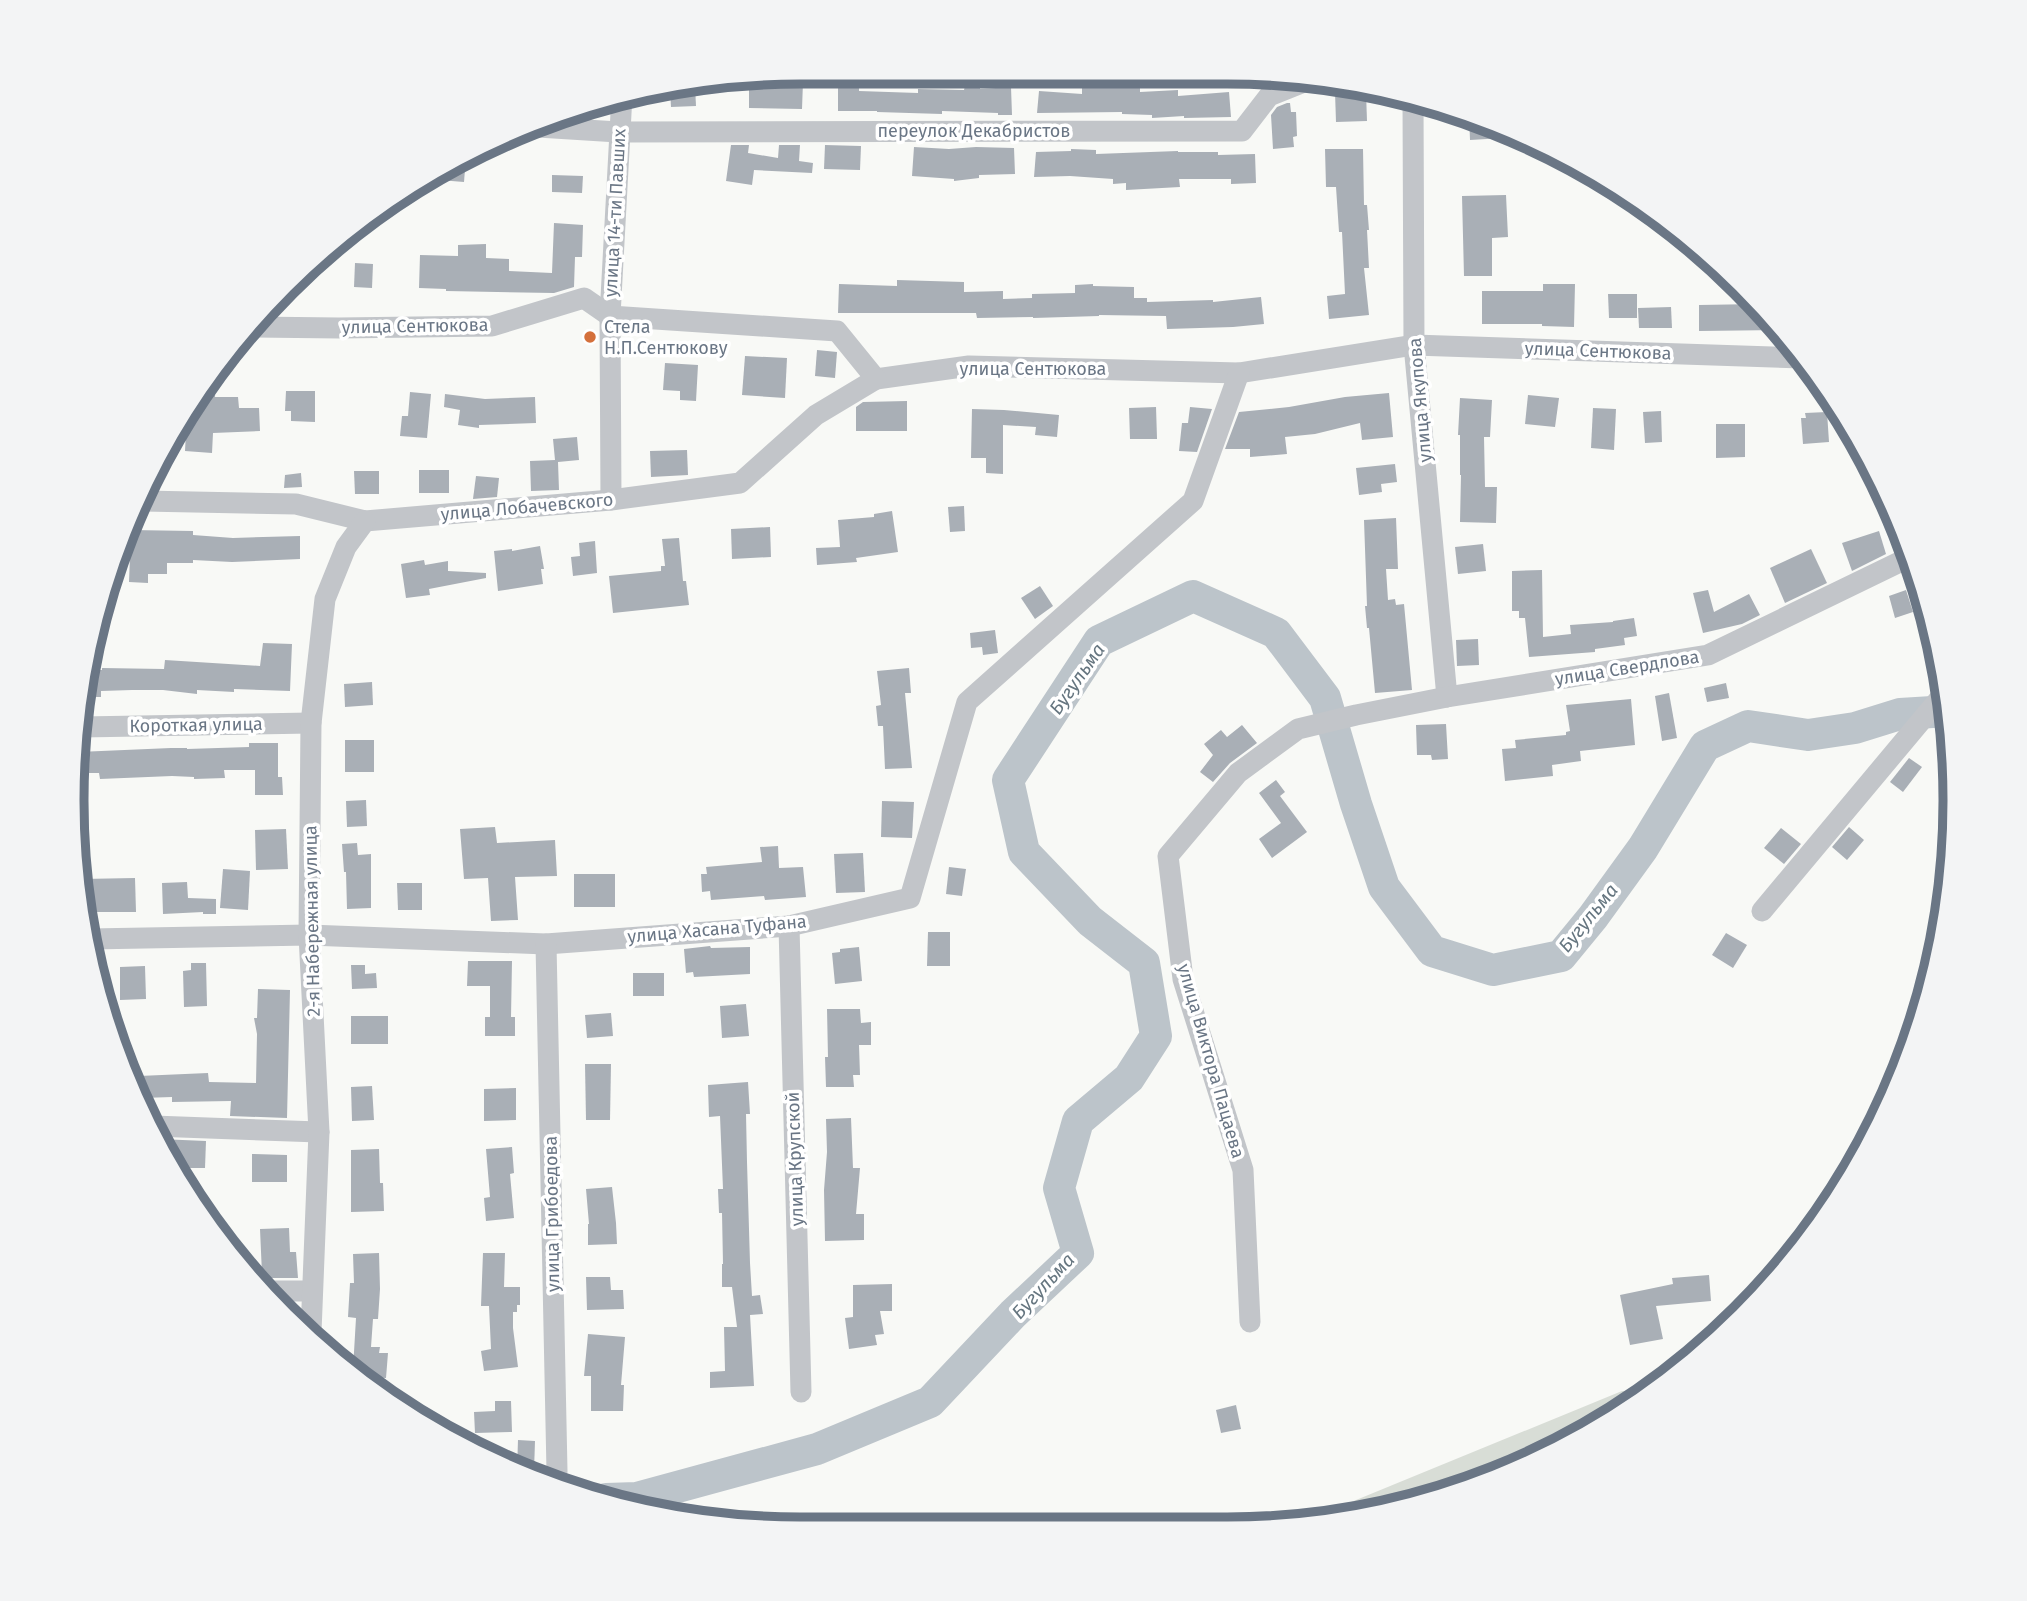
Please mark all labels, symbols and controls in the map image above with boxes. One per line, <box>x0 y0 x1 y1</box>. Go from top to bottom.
street label: переулок Декабристов <box>877 120 1071 142</box>
street label: улица 14-ти Павших <box>600 128 630 298</box>
street label: улица Сентюкова <box>341 314 489 338</box>
place label: Стела Н.П.Сентюкову <box>604 316 728 359</box>
marker: Стела Н.П.Сентюкову <box>582 329 598 345</box>
street label: улица Якупова <box>1404 337 1436 463</box>
street label: улица Сентюкова <box>1524 337 1672 365</box>
street label: улица Сентюкова <box>960 358 1106 380</box>
street label: улица Лобачевского <box>440 488 614 526</box>
water label: Бугульма <box>1044 639 1110 719</box>
street label: улица Свердлова <box>1553 646 1701 690</box>
street label: Короткая улица <box>129 713 263 737</box>
street label: 2-я Набережная улица <box>299 825 325 1017</box>
water label: Бугульма <box>1553 879 1623 957</box>
street label: улица Хасана Туфана <box>626 910 808 948</box>
street label: улица Виктора Пацаева <box>1173 961 1249 1161</box>
street label: улица Крупской <box>782 1091 808 1227</box>
street label: улица Грибоедова <box>540 1136 564 1292</box>
water label: Бугульма <box>1007 1248 1079 1324</box>

